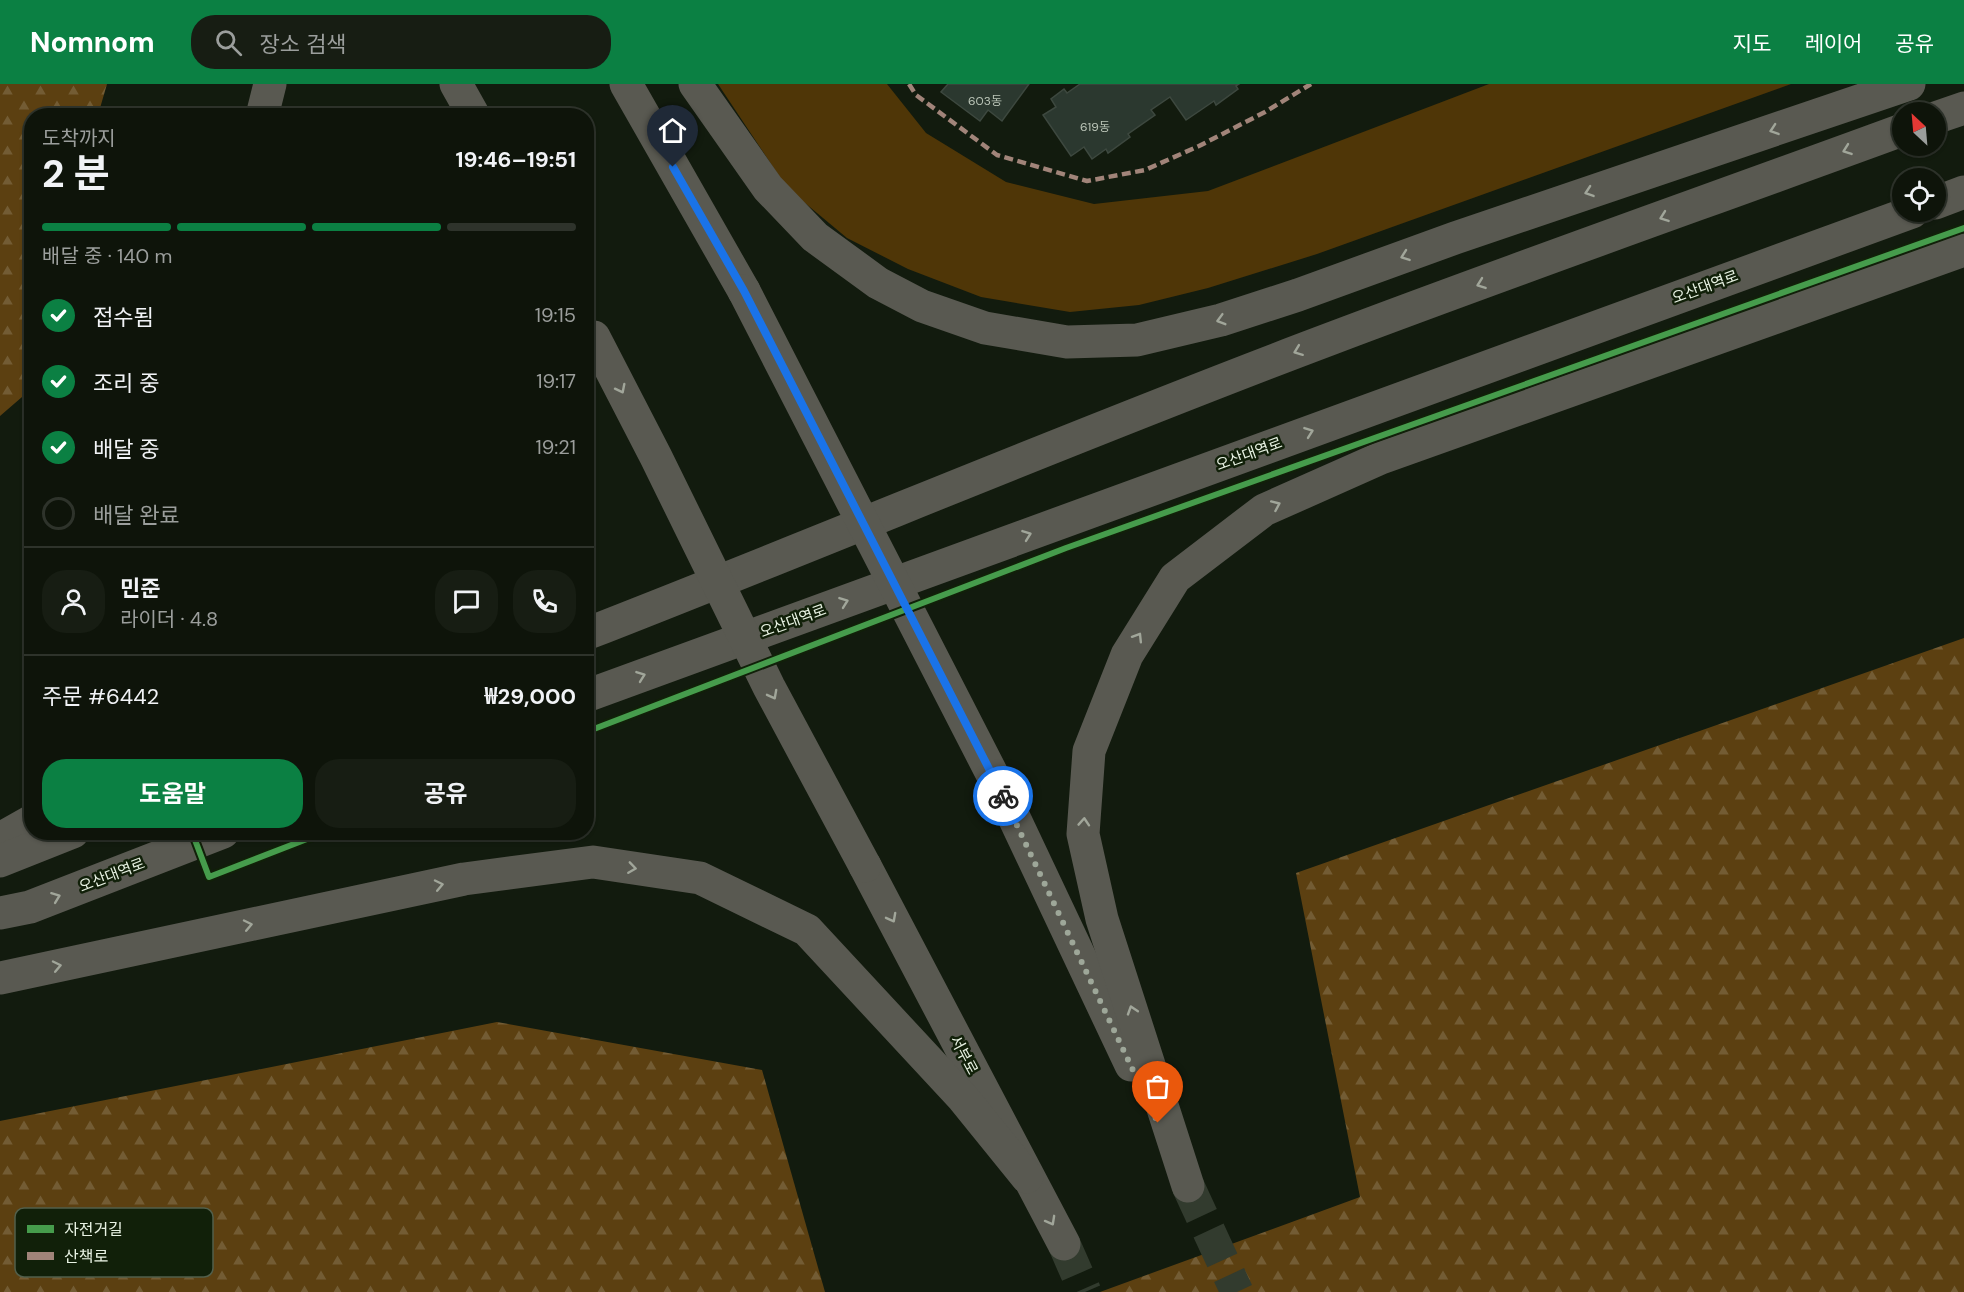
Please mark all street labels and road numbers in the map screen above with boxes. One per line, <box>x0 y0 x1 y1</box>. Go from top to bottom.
street label: 오산대역로 <box>1669 266 1741 308</box>
street label: 오산대역로 <box>1213 433 1285 475</box>
street label: 오산대역로 <box>757 600 829 642</box>
street label: 오산대역로 <box>76 853 148 897</box>
street label: 서부로 <box>945 1032 983 1078</box>

